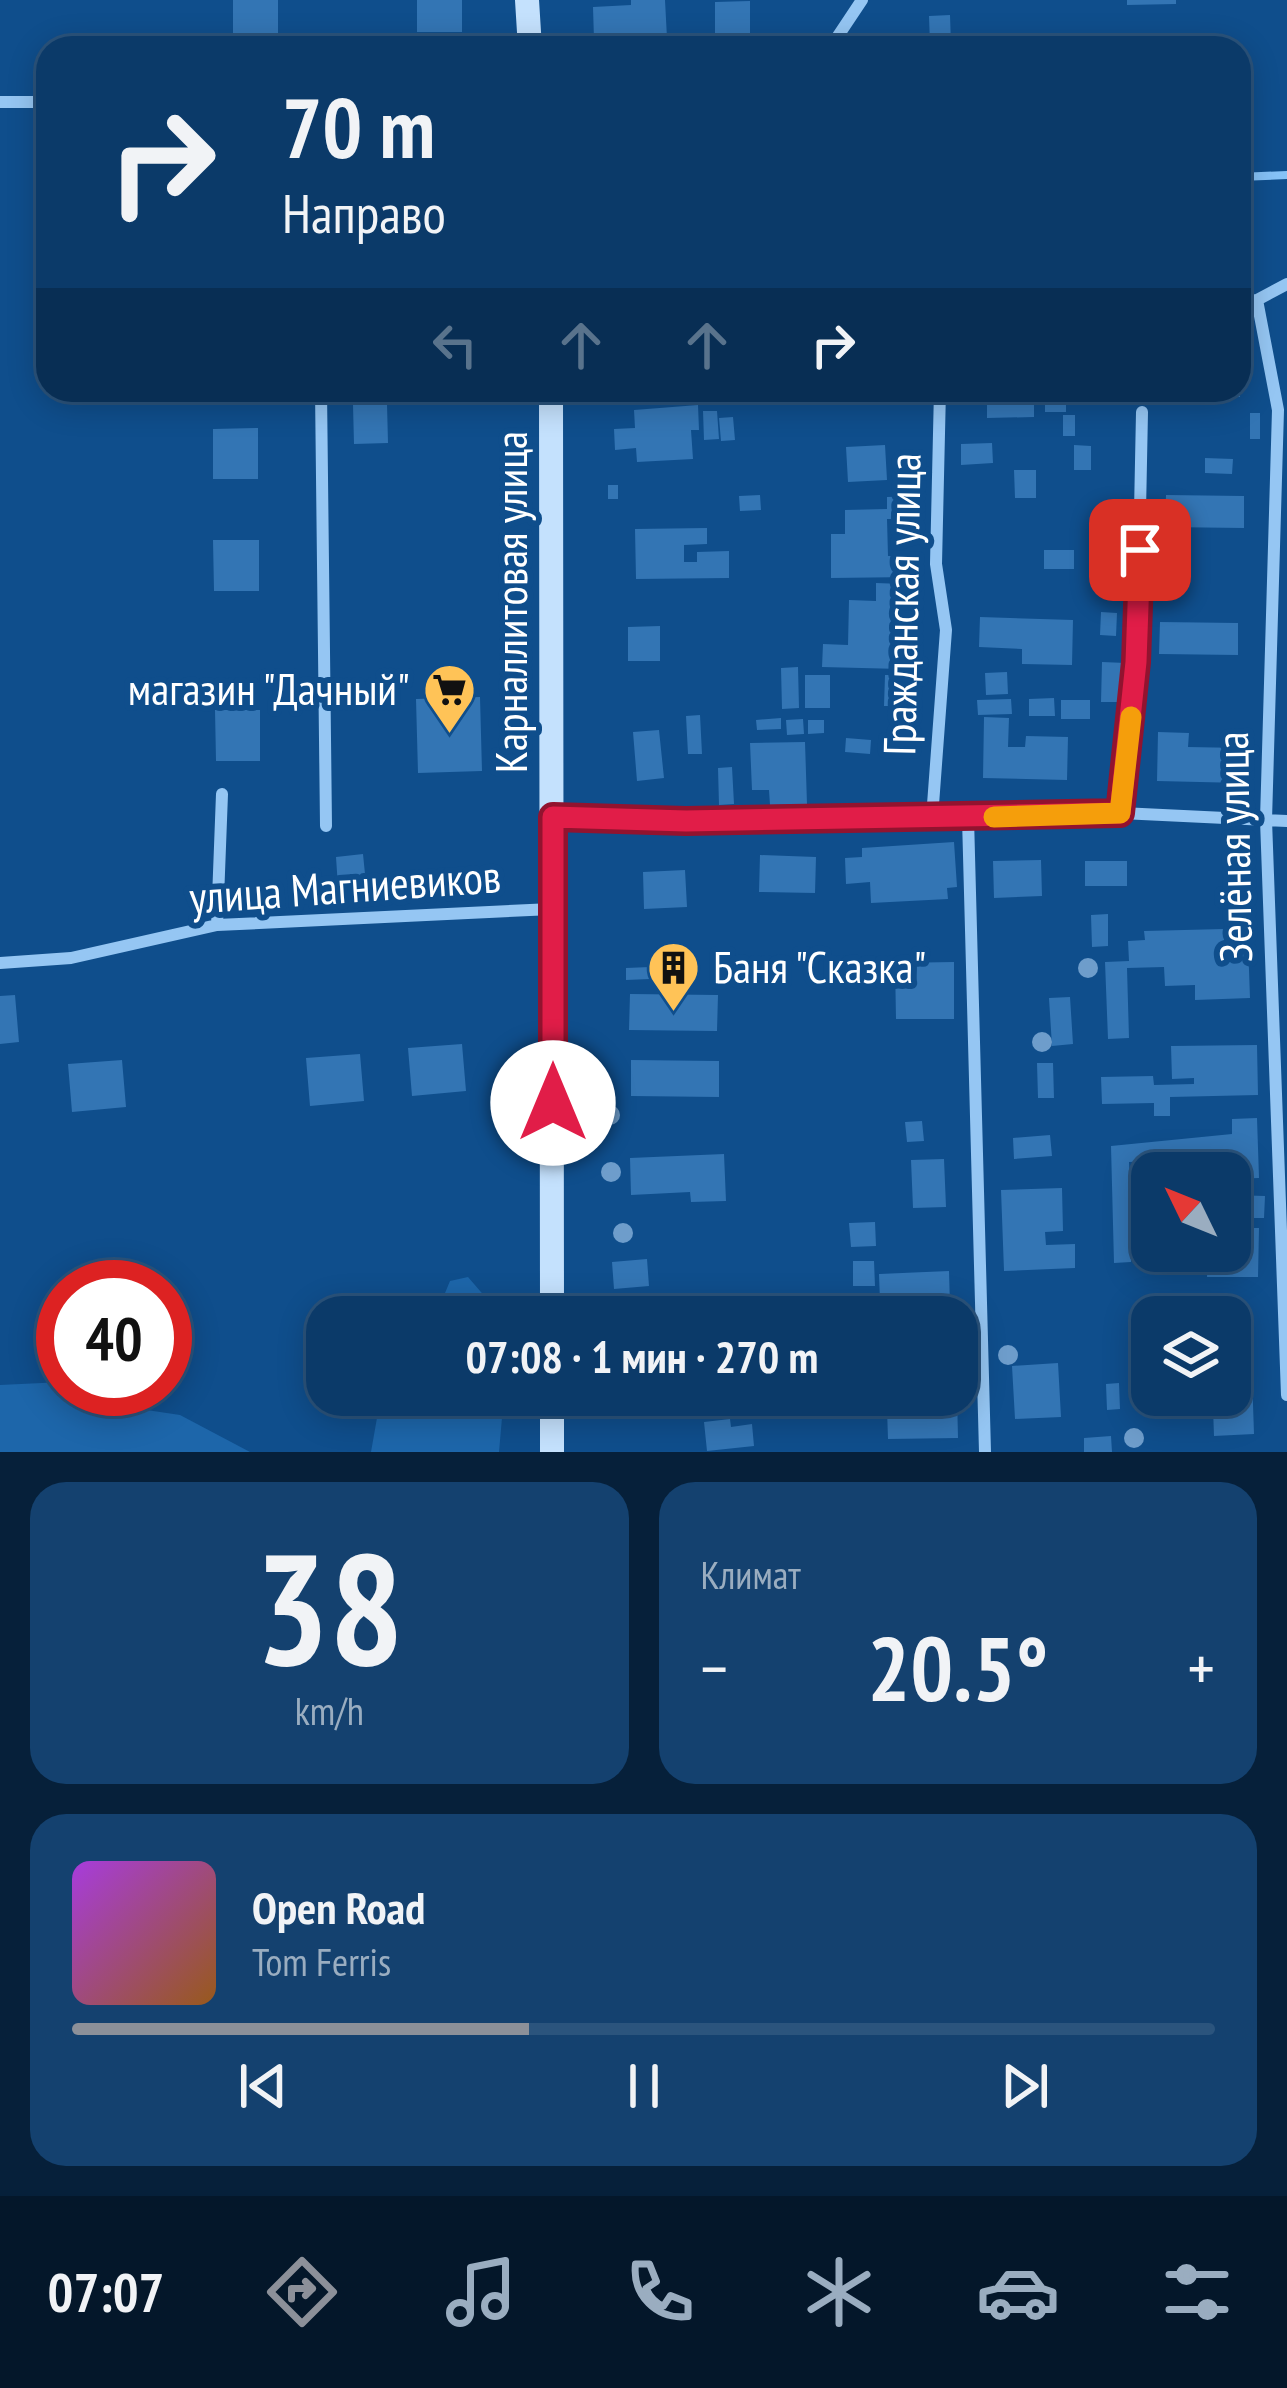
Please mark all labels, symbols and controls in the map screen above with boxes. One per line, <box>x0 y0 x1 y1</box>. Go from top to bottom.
text: 70 m <box>282 72 435 181</box>
icon: right <box>84 84 240 240</box>
text: Направо <box>282 178 446 248</box>
icon: left <box>422 312 488 378</box>
icon: ahead <box>548 312 614 378</box>
icon: ahead <box>674 312 740 378</box>
icon: right <box>800 312 866 378</box>
street label: Карналлитовая улица <box>481 431 539 773</box>
street label: Гражданская улица <box>869 452 933 756</box>
pin <box>1089 499 1191 601</box>
icon: arrive <box>1107 517 1173 583</box>
place label: магазин "Дачный" <box>128 659 410 717</box>
supermarket icon: магазин "Дачный" <box>421 661 477 735</box>
street label: Зелёная улица <box>1202 731 1264 963</box>
street label: улица Магниевиков <box>187 846 503 926</box>
place label: Баня "Сказка" <box>713 937 926 995</box>
building icon: Баня "Сказка" <box>646 939 702 1013</box>
position arrow <box>490 1040 616 1166</box>
north arrow <box>1131 1152 1251 1272</box>
map controls <box>1131 1152 1251 1416</box>
speed limit sign: 40 <box>36 1260 192 1416</box>
button: layers <box>1131 1296 1251 1416</box>
text: 07:08 · 1 мин · 270 m <box>466 1327 818 1385</box>
text: 38 <box>255 1506 404 1708</box>
text: Климат <box>701 1549 801 1600</box>
text: 20.5° <box>867 1609 1048 1726</box>
text: − <box>701 1625 728 1710</box>
text: + <box>1188 1625 1215 1710</box>
text: km/h <box>295 1685 364 1736</box>
text: Open Road <box>252 1878 425 1936</box>
text: Tom Ferris <box>252 1936 391 1987</box>
icon: previous <box>230 2053 296 2119</box>
icon: pause <box>611 2053 677 2119</box>
icon: next <box>992 2053 1058 2119</box>
icon: directions <box>260 2250 344 2334</box>
icon: music <box>439 2250 523 2334</box>
icon: phone <box>618 2250 702 2334</box>
icon: climate <box>797 2250 881 2334</box>
icon: car <box>976 2250 1060 2334</box>
icon: filters <box>1155 2250 1239 2334</box>
text: 07:07 <box>48 2257 164 2327</box>

